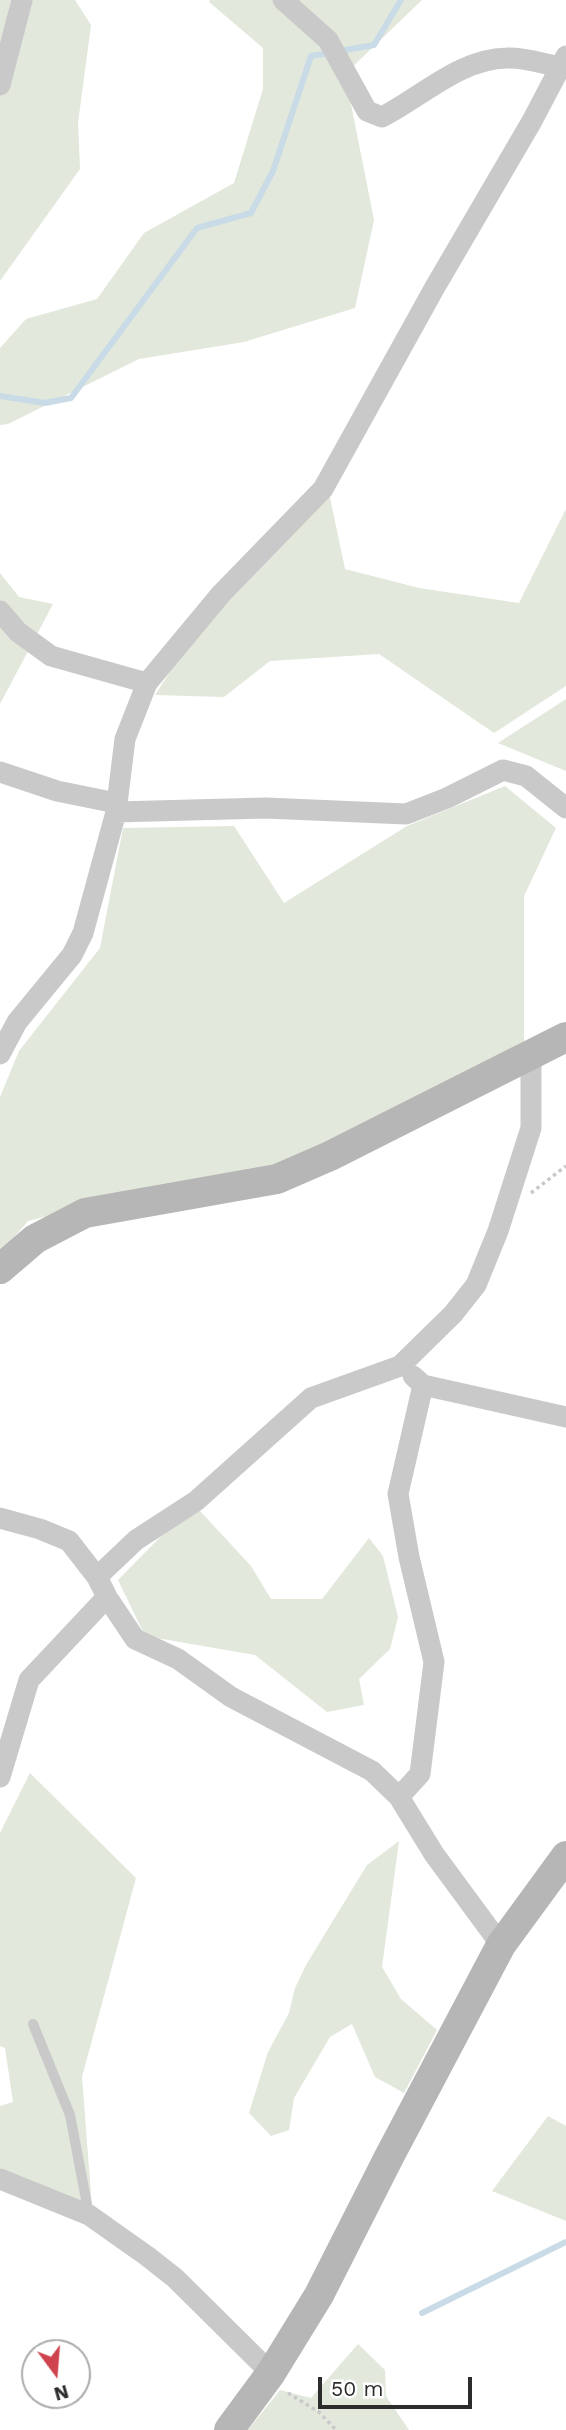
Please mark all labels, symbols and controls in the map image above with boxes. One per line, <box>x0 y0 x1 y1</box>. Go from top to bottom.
north arrow <box>21 2339 91 2409</box>
scale bar <box>321 2364 475 2408</box>
text: 50 m <box>331 2376 383 2401</box>
text: N <box>51 2380 71 2406</box>

